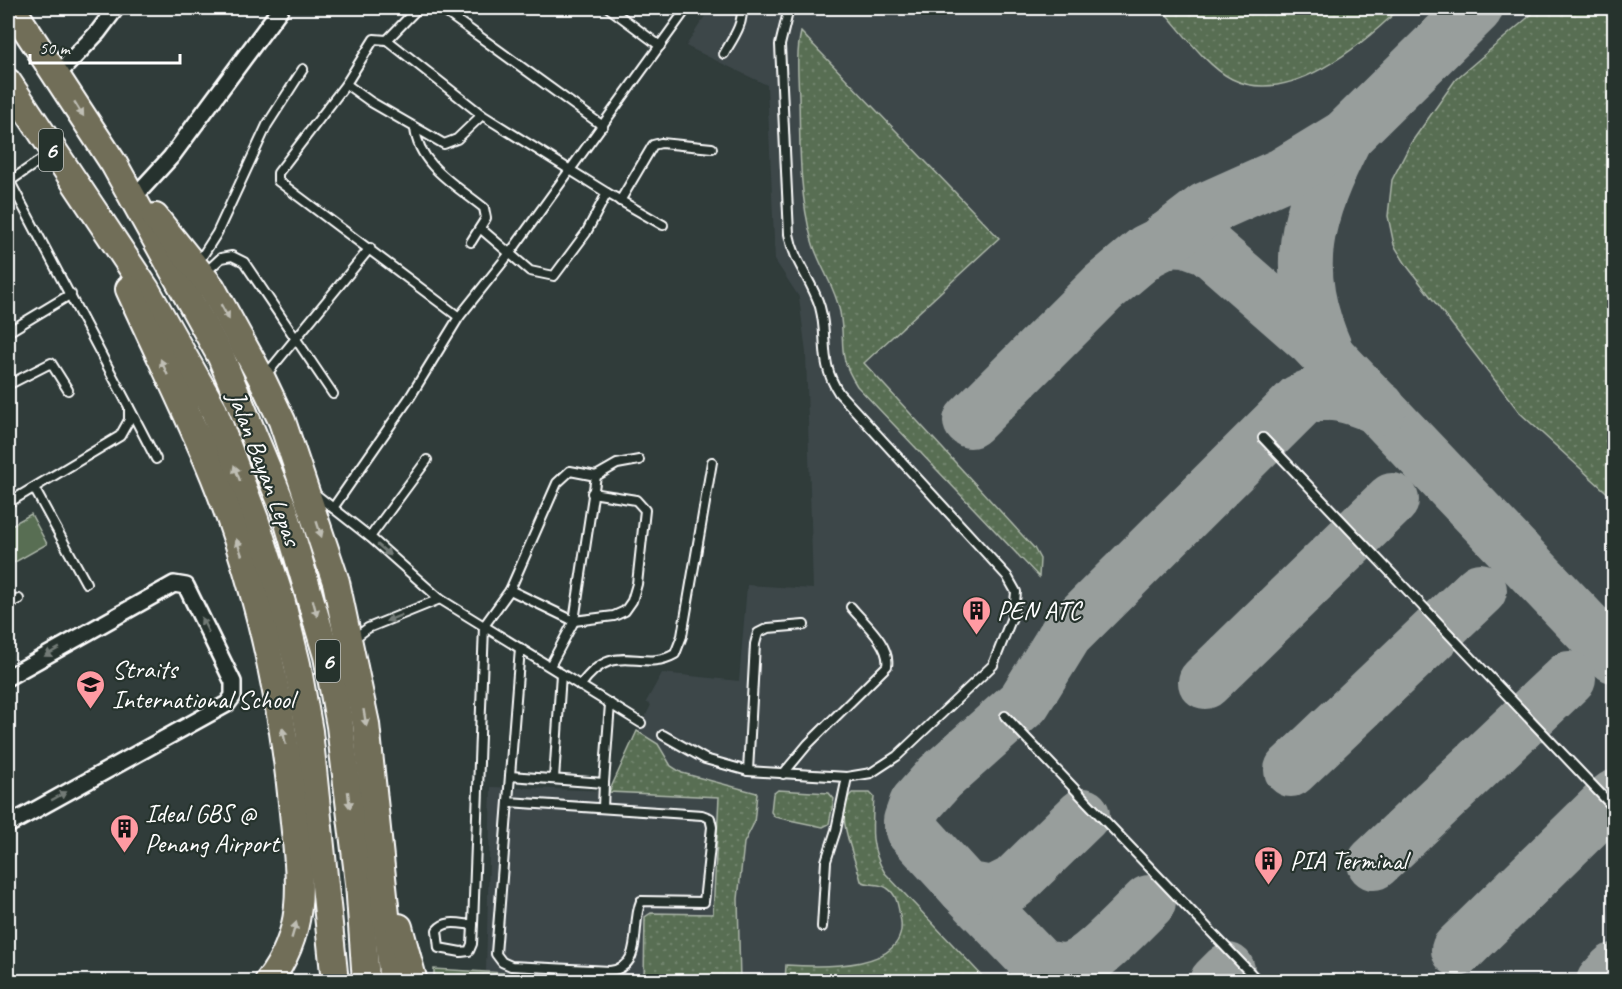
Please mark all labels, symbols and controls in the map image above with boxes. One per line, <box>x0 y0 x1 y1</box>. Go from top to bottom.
scale bar <box>30 27 180 65</box>
text: 50 m <box>39 37 72 59</box>
one-way arrow <box>73 101 84 117</box>
road number: 6 <box>39 129 63 171</box>
one-way arrow <box>220 304 230 321</box>
one-way arrow <box>159 358 169 376</box>
street label: Jalan Bayan Lepas <box>219 384 310 552</box>
one-way arrow <box>232 464 242 482</box>
one-way arrow <box>314 520 324 538</box>
one-way arrow <box>233 538 243 556</box>
one-way arrow <box>376 543 391 556</box>
building icon: PEN ATC <box>960 594 992 636</box>
place label: PEN ATC <box>997 594 1084 627</box>
one-way arrow <box>310 599 320 617</box>
one-way arrow <box>385 613 403 623</box>
one-way arrow <box>201 617 210 634</box>
road number: 6 <box>316 640 340 682</box>
one-way arrow <box>44 646 61 656</box>
place label: Straits International School <box>112 653 299 716</box>
school or university icon: Straits International School <box>75 668 107 710</box>
one-way arrow <box>361 708 370 727</box>
one-way arrow <box>279 727 288 746</box>
one-way arrow <box>344 790 353 809</box>
one-way arrow <box>51 791 68 801</box>
place label: Ideal GBS @ Penang Airport <box>145 797 281 860</box>
building icon: Ideal GBS @ Penang Airport <box>108 812 140 854</box>
building icon: PIA Terminal <box>1253 844 1285 886</box>
place label: PIA Terminal <box>1290 844 1411 877</box>
one-way arrow <box>289 921 299 939</box>

